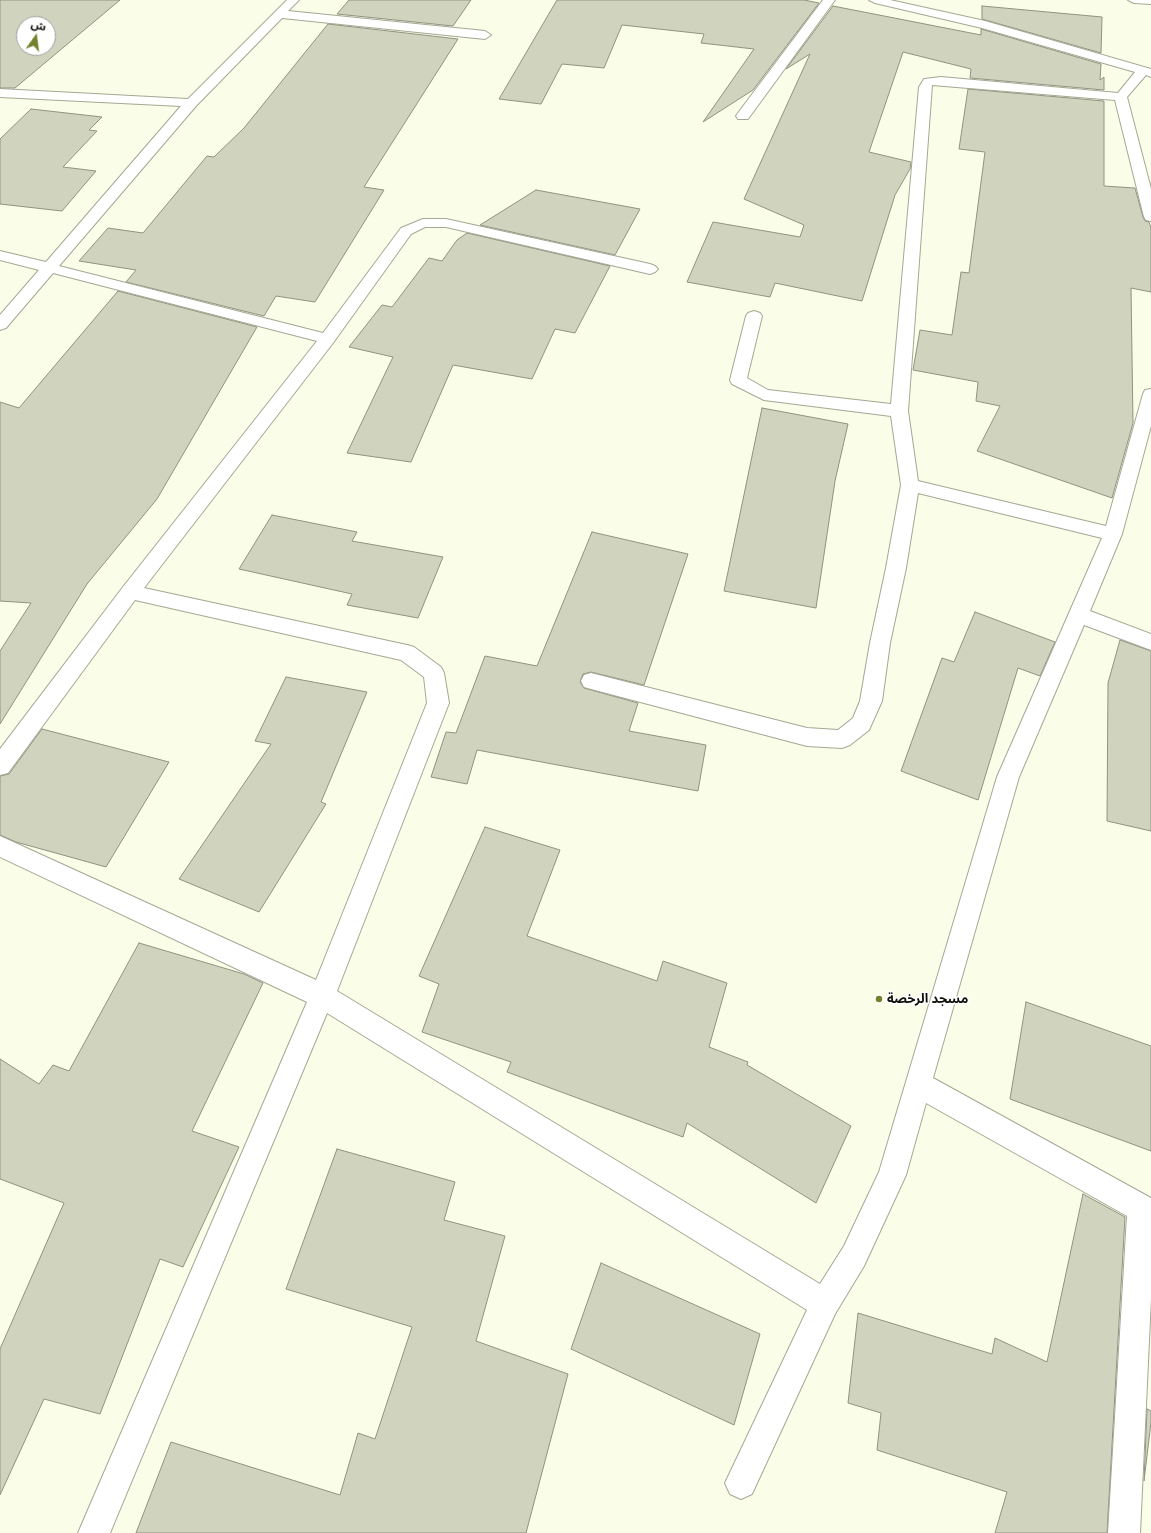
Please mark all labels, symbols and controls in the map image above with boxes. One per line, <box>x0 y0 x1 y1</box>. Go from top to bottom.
north arrow <box>16 16 56 56</box>
text: ش <box>30 17 48 34</box>
place label: مسجد الرخصة <box>887 991 968 1007</box>
marker: مسجد الرخصة <box>874 994 884 1004</box>

